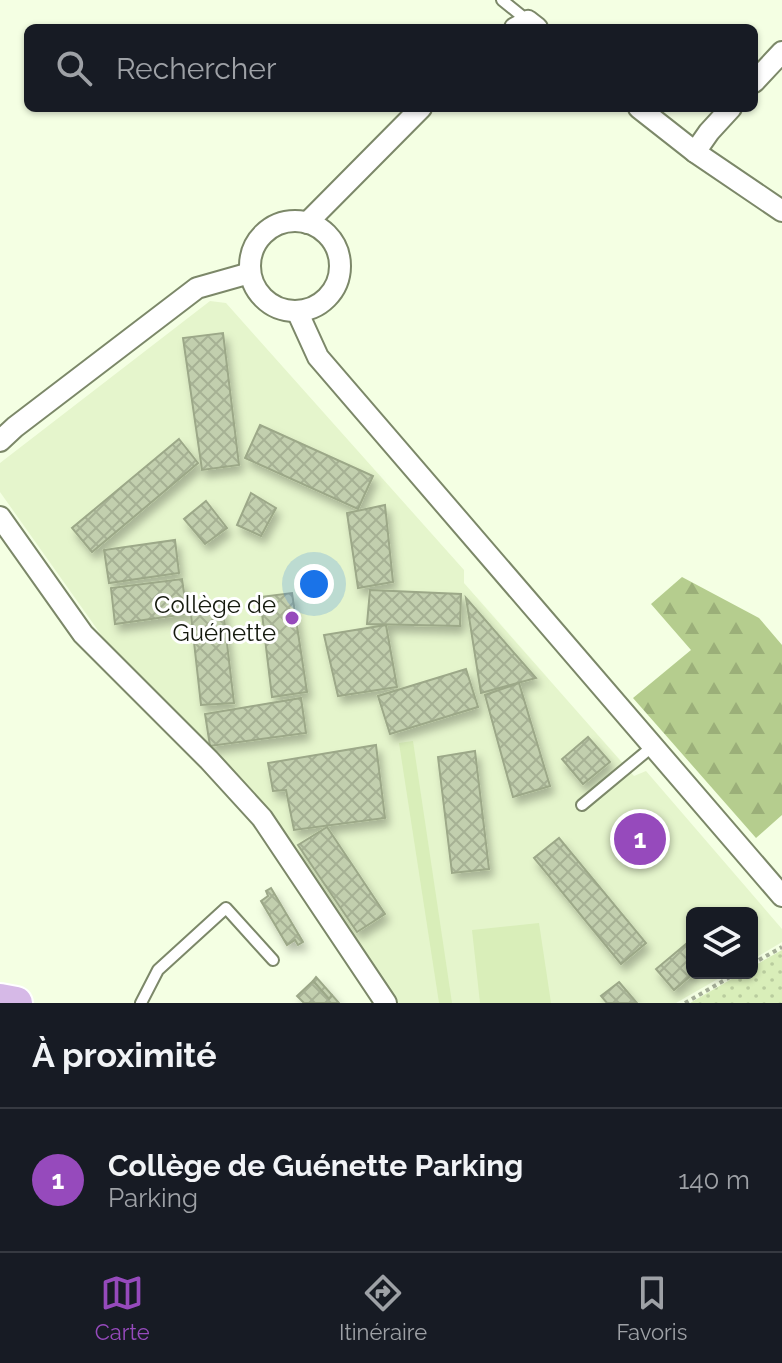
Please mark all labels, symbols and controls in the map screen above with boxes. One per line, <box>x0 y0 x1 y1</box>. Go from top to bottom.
search box <box>24 24 758 112</box>
icon: search <box>52 46 96 90</box>
text: Rechercher <box>116 51 276 86</box>
your location <box>294 564 334 604</box>
place label: Collège de Guénette <box>154 590 276 647</box>
marker: Collège de Guénette <box>283 609 301 627</box>
pin: 1 <box>614 809 666 869</box>
map controls <box>686 907 758 979</box>
button: layers <box>686 907 758 979</box>
text: À proximité <box>32 1035 217 1075</box>
text: Collège de Guénette Parking <box>108 1148 523 1183</box>
text: 1 <box>52 1165 64 1195</box>
text: 140 m <box>678 1165 750 1195</box>
text: Parking <box>108 1183 198 1213</box>
tab: Carte <box>95 1271 150 1345</box>
tab: Itinéraire <box>339 1271 427 1345</box>
tab: Favoris <box>617 1271 687 1345</box>

